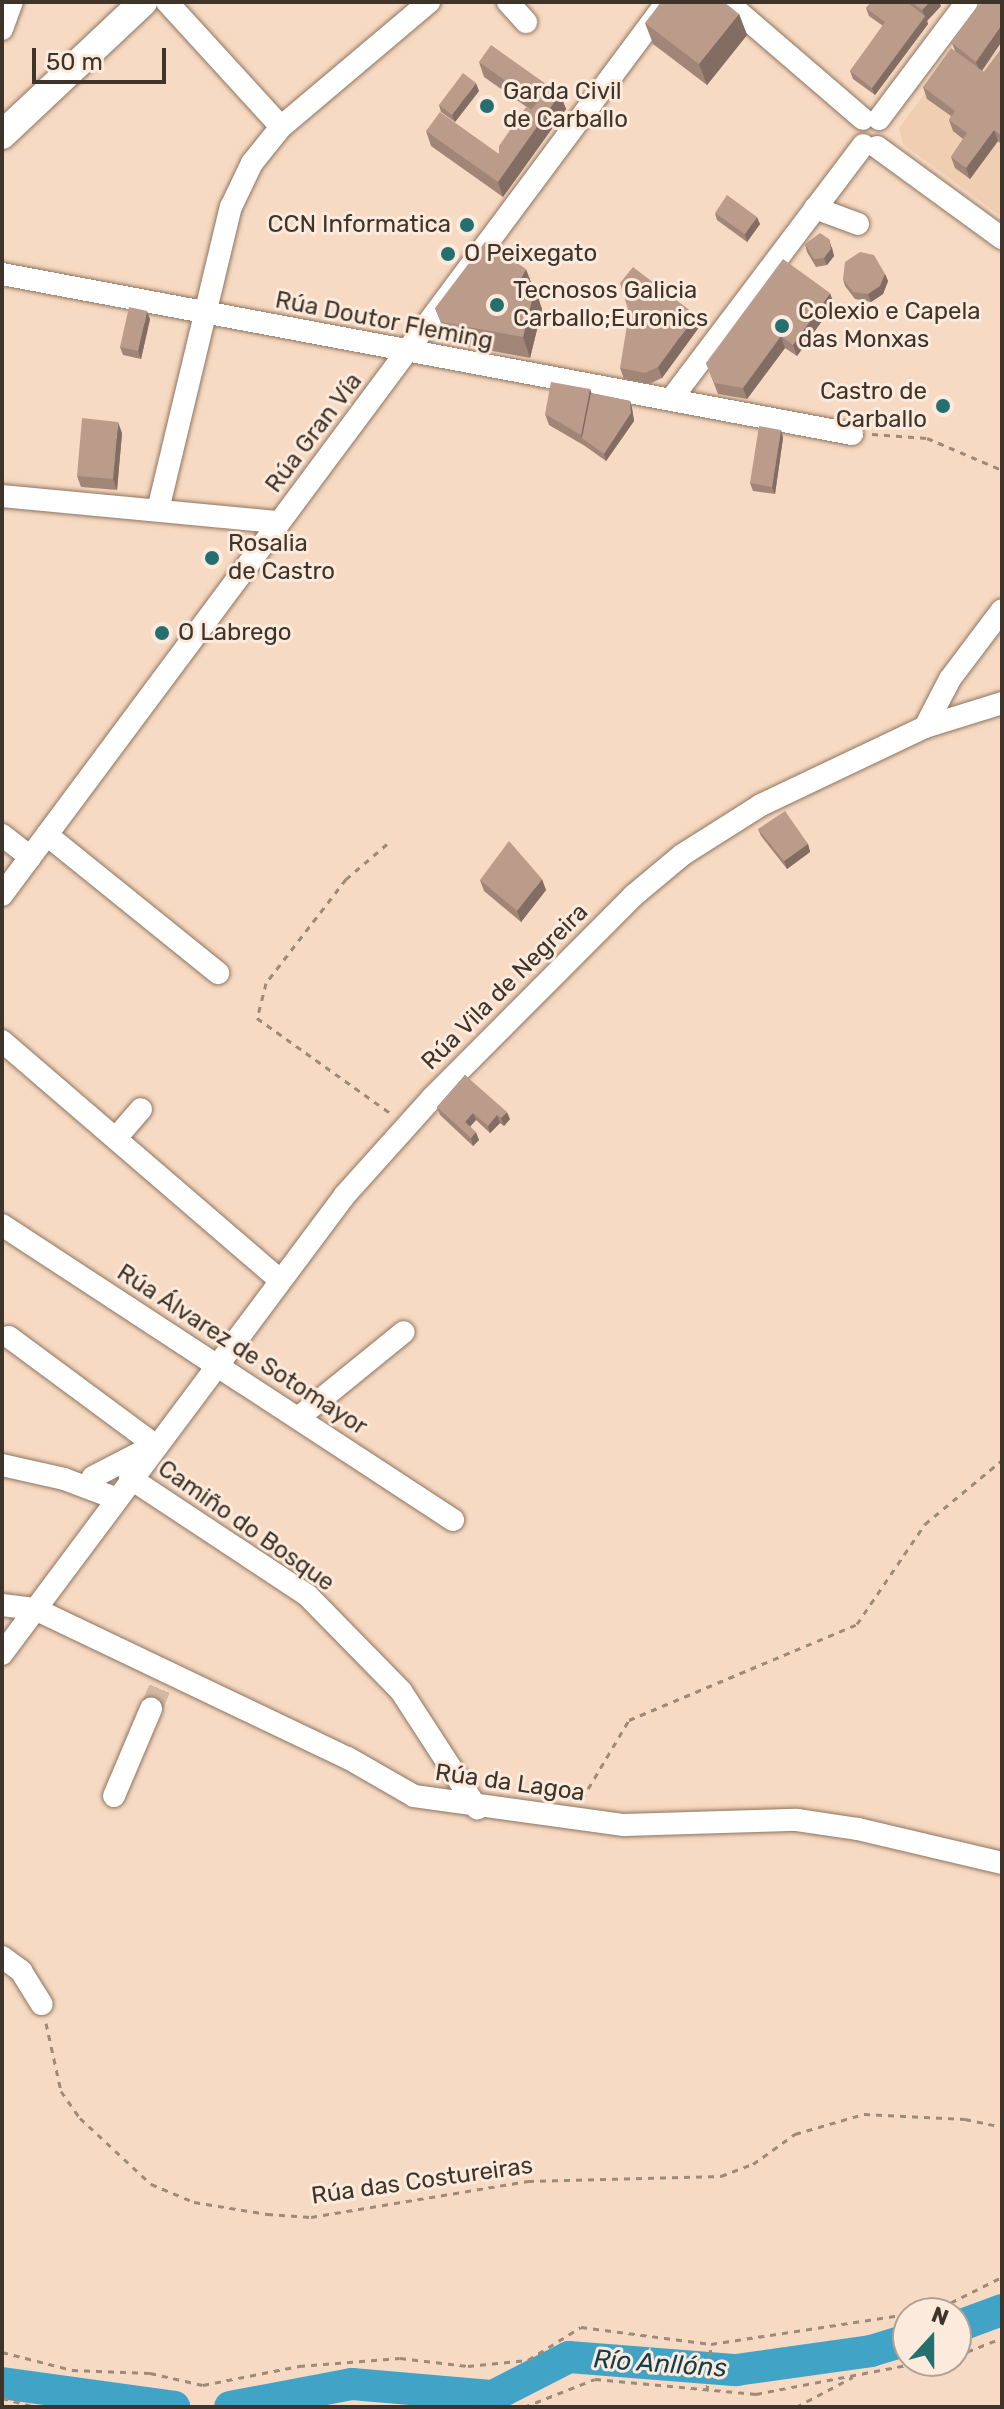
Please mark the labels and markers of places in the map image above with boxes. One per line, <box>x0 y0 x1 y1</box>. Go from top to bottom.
place label: Garda Civil de Carballo <box>503 78 628 134</box>
marker: Garda Civil de Carballo <box>478 97 496 115</box>
place label: CCN Informatica <box>268 211 451 239</box>
marker: CCN Informatica <box>458 216 476 234</box>
place label: O Peixegato <box>464 240 597 268</box>
marker: O Peixegato <box>439 245 457 263</box>
place label: Tecnosos Galicia Carballo;Euronics <box>513 277 708 333</box>
marker: Tecnosos Galicia Carballo;Euronics <box>488 296 506 314</box>
place label: Colexio e Capela das Monxas <box>798 298 981 354</box>
marker: Colexio e Capela das Monxas <box>773 317 791 335</box>
place label: Castro de Carballo <box>820 378 927 434</box>
marker: Castro de Carballo <box>934 397 952 415</box>
place label: Rosalia de Castro <box>228 530 335 586</box>
marker: Rosalia de Castro <box>203 549 221 567</box>
place label: O Labrego <box>178 619 292 647</box>
marker: O Labrego <box>153 624 171 642</box>

